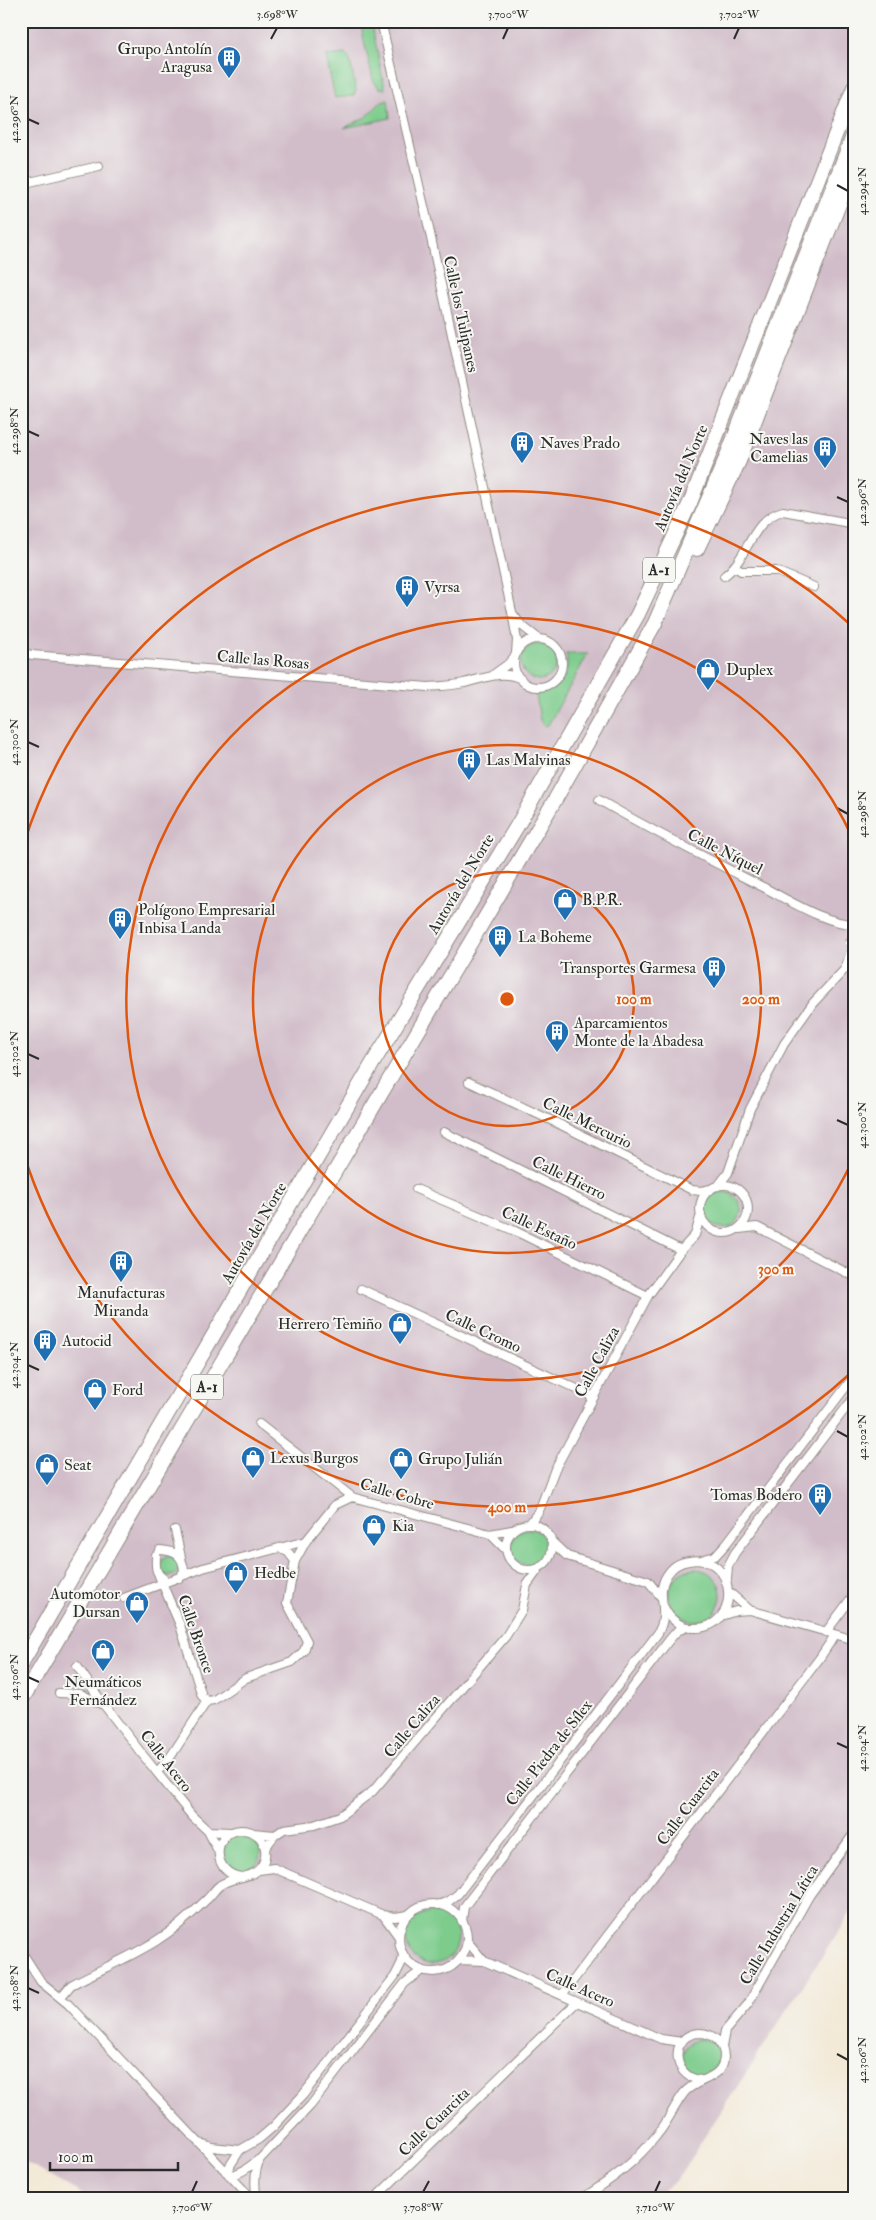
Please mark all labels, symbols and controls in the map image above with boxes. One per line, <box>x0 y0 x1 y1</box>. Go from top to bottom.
text: 3.698°W <box>256 7 298 22</box>
text: 3.700°W <box>488 7 529 22</box>
text: 3.702°W <box>719 7 760 22</box>
place label: Grupo Antolín Aragusa <box>117 39 212 77</box>
building icon: Grupo Antolín Aragusa <box>216 45 242 79</box>
text: 42.296°N <box>7 95 22 143</box>
text: 42.294°N <box>855 166 870 215</box>
street label: Calle los Tulipanes <box>438 254 483 374</box>
text: 42.298°N <box>7 407 22 455</box>
street label: Autovía del Norte <box>649 422 713 535</box>
place label: Naves las Camelias <box>749 429 808 467</box>
building icon: Naves Prado <box>509 430 535 464</box>
place label: Naves Prado <box>540 433 620 453</box>
building icon: Naves las Camelias <box>812 435 838 469</box>
text: 42.296°N <box>855 478 870 526</box>
road number: A-1 <box>643 558 675 582</box>
building icon: Vyrsa <box>394 574 420 608</box>
place label: Vyrsa <box>424 577 460 597</box>
street label: Calle las Rosas <box>216 646 310 674</box>
shop icon: Duplex <box>695 657 721 691</box>
place label: Duplex <box>726 660 773 681</box>
text: 42.300°N <box>7 718 22 765</box>
building icon: Las Malvinas <box>456 747 482 781</box>
place label: Las Malvinas <box>486 750 571 770</box>
text: 42.298°N <box>855 790 870 838</box>
street label: Calle Níquel <box>684 824 766 880</box>
street label: Autovía del Norte <box>423 830 499 939</box>
shop icon: B.P.R. <box>552 887 578 921</box>
place label: B.P.R. <box>582 890 622 910</box>
place label: Polígono Empresarial Inbisa Landa <box>138 900 275 938</box>
building icon: Polígono Empresarial Inbisa Landa <box>107 906 133 940</box>
building icon: La Boheme <box>487 924 513 958</box>
place label: La Boheme <box>518 927 592 947</box>
building icon: Transportes Garmesa <box>701 955 727 989</box>
place label: Transportes Garmesa <box>560 958 696 979</box>
centre of rings <box>498 990 516 1008</box>
text: 100 m <box>616 990 652 1009</box>
text: 200 m <box>742 990 780 1009</box>
place label: Aparcamientos Monte de la Abadesa <box>573 1013 704 1051</box>
building icon: Aparcamientos Monte de la Abadesa <box>544 1019 570 1053</box>
text: 42.302°N <box>7 1030 22 1077</box>
street label: Calle Mercurio <box>539 1093 635 1153</box>
text: 42.300°N <box>855 1101 870 1148</box>
street label: Calle Hierro <box>529 1151 610 1205</box>
street label: Autovía del Norte <box>216 1179 291 1288</box>
street label: Calle Estaño <box>498 1202 580 1254</box>
building icon: Manufacturas Miranda <box>108 1249 134 1283</box>
text: 300 m <box>758 1260 794 1279</box>
place label: Manufacturas Miranda <box>77 1283 165 1321</box>
street label: Calle Cromo <box>442 1305 524 1357</box>
shop icon: Herrero Temiño <box>387 1311 413 1345</box>
place label: Herrero Temiño <box>278 1314 382 1334</box>
street label: Calle Caliza <box>570 1323 624 1401</box>
building icon: Autocid <box>32 1328 58 1362</box>
place label: Autocid <box>61 1331 112 1351</box>
text: 42.304°N <box>7 1341 22 1389</box>
road number: A-1 <box>191 1374 223 1400</box>
shop icon: Ford <box>82 1377 108 1411</box>
place label: Ford <box>112 1380 143 1400</box>
text: 42.302°N <box>855 1413 870 1460</box>
shop icon: Lexus Burgos <box>240 1445 266 1479</box>
shop icon: Grupo Julián <box>388 1446 414 1480</box>
place label: Lexus Burgos <box>270 1448 358 1468</box>
place label: Grupo Julián <box>418 1449 502 1470</box>
shop icon: Seat <box>34 1452 60 1486</box>
place label: Seat <box>64 1455 91 1475</box>
street label: Calle Cobre <box>358 1474 437 1514</box>
building icon: Tomas Bodero <box>807 1482 833 1516</box>
place label: Tomas Bodero <box>710 1485 802 1505</box>
text: 400 m <box>487 1498 526 1517</box>
shop icon: Kia <box>361 1513 387 1547</box>
place label: Kia <box>392 1516 414 1536</box>
shop icon: Hedbe <box>223 1560 249 1594</box>
place label: Hedbe <box>254 1563 296 1583</box>
place label: Automotor Dursan <box>49 1584 120 1622</box>
shop icon: Automotor Dursan <box>124 1590 150 1624</box>
street label: Calle Bronce <box>173 1592 219 1676</box>
shop icon: Neumáticos Fernández <box>90 1638 116 1672</box>
text: 42.306°N <box>7 1653 22 1700</box>
place label: Neumáticos Fernández <box>65 1672 141 1710</box>
street label: Calle Caliza <box>379 1690 445 1762</box>
street label: Calle Piedra de Sílex <box>501 1696 597 1810</box>
text: 42.304°N <box>855 1724 870 1772</box>
street label: Calle Acero <box>136 1726 197 1796</box>
street label: Calle Cuarcita <box>653 1764 724 1849</box>
street label: Calle Industria Lítica <box>735 1861 823 1989</box>
street label: Calle Acero <box>542 1964 618 2012</box>
text: 42.308°N <box>7 1965 22 2011</box>
text: 42.306°N <box>855 2036 870 2083</box>
street label: Calle Cuarcita <box>394 2083 474 2161</box>
scale bar <box>50 2140 178 2172</box>
text: 100 m <box>58 2148 94 2167</box>
text: 3.706°W <box>172 2200 213 2215</box>
text: 3.708°W <box>403 2200 444 2215</box>
text: 3.710°W <box>636 2200 675 2215</box>

